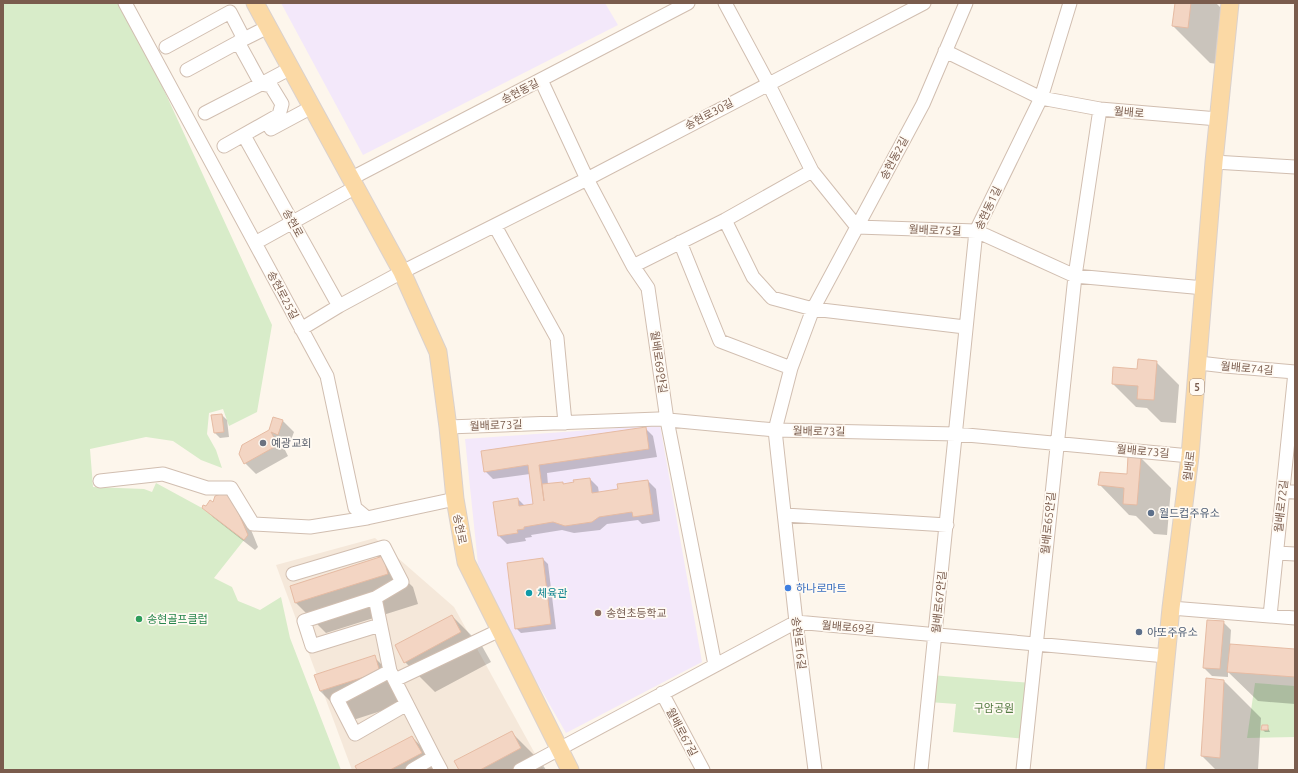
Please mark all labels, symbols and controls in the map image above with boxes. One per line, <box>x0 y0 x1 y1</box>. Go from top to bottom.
street label: 송현동길 <box>499 76 541 106</box>
street label: 송현로30길 <box>683 96 735 132</box>
street label: 월배로 <box>1113 105 1145 119</box>
street label: 송현동2길 <box>878 135 910 181</box>
street label: 송현동1길 <box>973 184 1003 232</box>
street label: 송현로 <box>280 207 306 239</box>
street label: 월배로75길 <box>908 223 962 237</box>
street label: 송현로25길 <box>265 269 301 321</box>
street label: 월배로69안길 <box>649 330 669 394</box>
street label: 월배로74길 <box>1220 360 1274 376</box>
road number: 5 <box>1190 379 1204 395</box>
street label: 월배로73길 <box>469 418 523 432</box>
street label: 월배로73길 <box>792 425 846 437</box>
place label: 예광교회 <box>271 437 311 449</box>
marker: 예광교회 <box>258 438 268 448</box>
street label: 월배로73길 <box>1116 443 1170 459</box>
street label: 월배로 <box>1181 450 1197 482</box>
street label: 월배로72길 <box>1272 479 1290 533</box>
street label: 월배로65안길 <box>1039 491 1057 555</box>
place label: 월드컵주유소 <box>1159 507 1220 519</box>
marker: 월드컵주유소 <box>1146 508 1156 518</box>
street label: 송현로 <box>451 513 469 545</box>
street label: 월배로67안길 <box>930 570 948 634</box>
place label: 하나로마트 <box>796 582 847 594</box>
marker: 하나로마트 <box>783 583 793 593</box>
place label: 체육관 <box>537 587 567 599</box>
marker: 체육관 <box>524 588 534 598</box>
place label: 송현초등학교 <box>606 607 667 619</box>
marker: 송현초등학교 <box>593 608 603 618</box>
place label: 송현골프클럽 <box>147 613 208 625</box>
marker: 송현골프클럽 <box>134 614 144 624</box>
street label: 송현로16길 <box>790 616 808 670</box>
street label: 월배로69길 <box>821 619 875 635</box>
place label: 아또주유소 <box>1147 626 1198 638</box>
marker: 아또주유소 <box>1134 627 1144 637</box>
park label: 구암공원 <box>974 702 1014 714</box>
street label: 월배로67길 <box>664 706 700 758</box>

